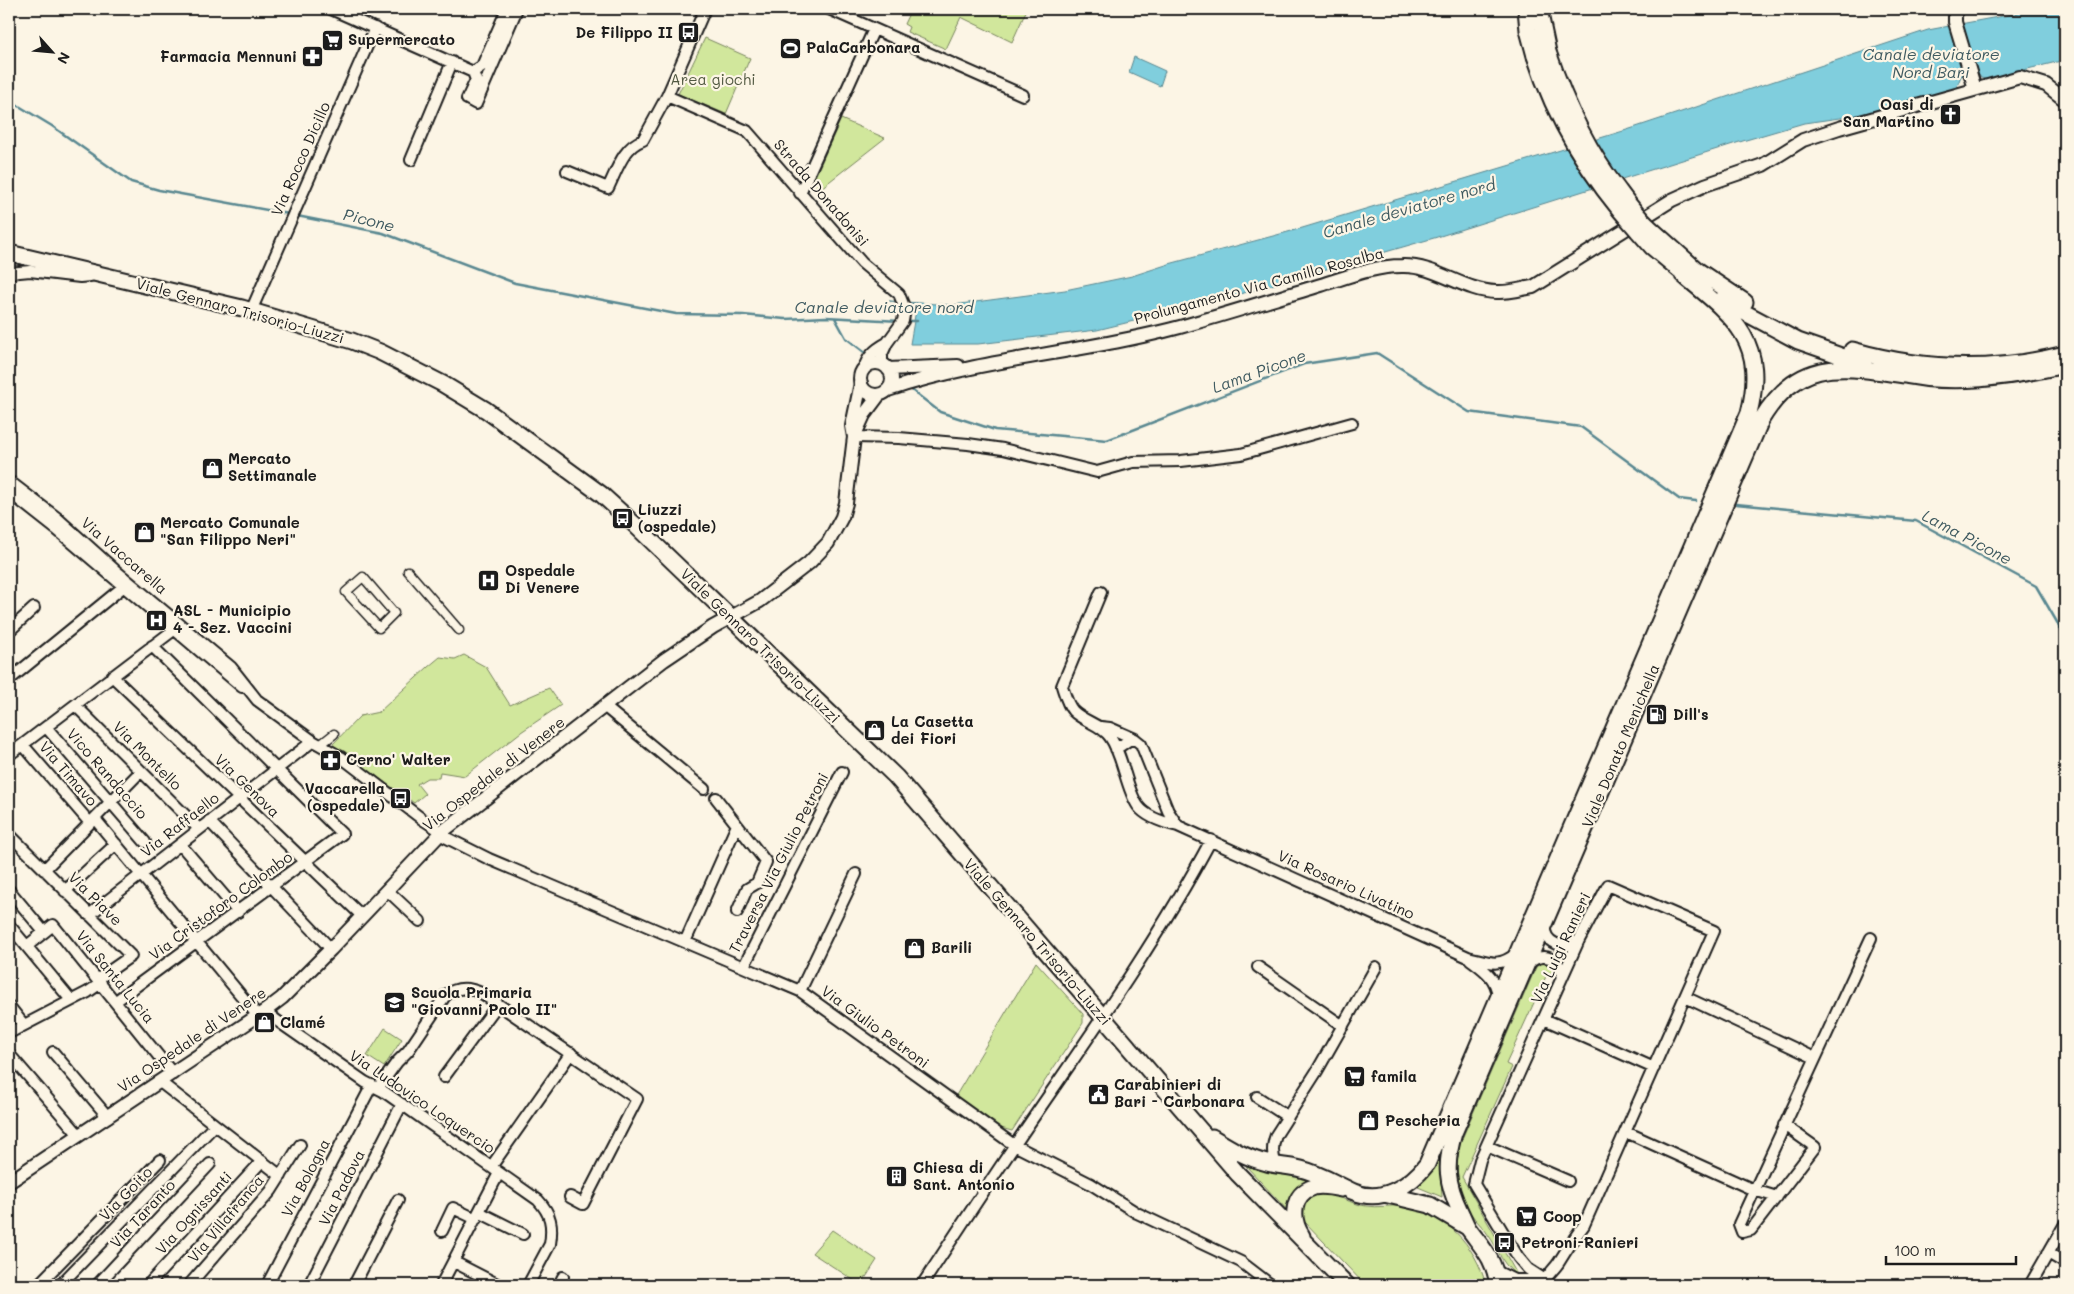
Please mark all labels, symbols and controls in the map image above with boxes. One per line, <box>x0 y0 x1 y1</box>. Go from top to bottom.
bus stop icon: De Filippo II <box>677 21 701 45</box>
place label: De Filippo II <box>575 22 673 42</box>
north arrow <box>28 28 78 78</box>
supermarket icon: Supermercato <box>320 28 344 52</box>
place label: Supermercato <box>348 29 455 49</box>
sports icon: PalaCarbonara <box>778 36 802 60</box>
place label: PalaCarbonara <box>806 37 920 57</box>
water label: Canale deviatore Nord Bari <box>1862 43 2000 82</box>
pharmacy icon: Farmacia Mennuni <box>301 45 325 69</box>
place label: Farmacia Mennuni <box>160 46 297 66</box>
text: N <box>53 49 75 67</box>
park label: Area giochi <box>670 69 756 89</box>
place label: Oasi di San Martino <box>1843 94 1934 131</box>
street label: Via Rocco Dicillo <box>266 98 334 219</box>
church icon: Oasi di San Martino <box>1938 102 1962 126</box>
street label: Strada Donadonisi <box>770 135 874 250</box>
water label: Canale deviatore nord <box>1320 173 1498 242</box>
water label: Picone <box>341 203 397 236</box>
street label: Prolungamento Via Camillo Rosalba <box>1132 242 1386 328</box>
street label: Viale Gennaro Trisorio-Liuzzi <box>134 273 347 348</box>
water label: Canale deviatore nord <box>795 296 974 317</box>
water label: Lama Picone <box>1209 344 1309 397</box>
place label: Mercato Settimanale <box>228 448 317 485</box>
shop icon: Mercato Settimanale <box>200 456 224 480</box>
place label: Liuzzi (ospedale) <box>638 499 716 536</box>
water label: Lama Picone <box>1919 504 2016 569</box>
bus stop icon: Liuzzi (ospedale) <box>610 507 634 531</box>
street label: Via Vaccarella <box>77 512 172 598</box>
place label: Mercato Comunale "San Filippo Neri" <box>160 512 300 549</box>
shop icon: Mercato Comunale "San Filippo Neri" <box>132 520 156 544</box>
place label: Ospedale Di Venere <box>505 560 579 597</box>
street label: Viale Gennaro Trisorio-Liuzzi <box>676 563 845 727</box>
hospital icon: Ospedale Di Venere <box>477 568 501 592</box>
place label: ASL - Municipio 4 - Sez. Vaccini <box>173 600 292 637</box>
hospital icon: ASL - Municipio 4 - Sez. Vaccini <box>145 608 169 632</box>
street label: Viale Donato Menichella <box>1576 661 1664 831</box>
fuel station icon: Dill's <box>1645 703 1669 727</box>
place label: Dill's <box>1673 704 1709 724</box>
street label: Via Ospedale di Venere <box>418 711 569 835</box>
place label: La Casetta dei Fiori <box>891 711 974 748</box>
street label: Via Montello <box>109 716 187 794</box>
shop icon: La Casetta dei Fiori <box>863 719 887 743</box>
street label: Vico Randaccio <box>63 724 153 823</box>
street label: Via Timavo <box>35 737 102 810</box>
pharmacy icon: Cerno' Walter <box>318 748 342 772</box>
street label: Via Genova <box>211 749 285 821</box>
place label: Cerno' Walter <box>346 749 451 769</box>
street label: Traversa Via Giulio Petroni <box>724 769 832 956</box>
place label: Vaccarella (ospedale) <box>305 778 385 815</box>
bus stop icon: Vaccarella (ospedale) <box>389 786 413 810</box>
street label: Via Raffaello <box>136 787 223 861</box>
street label: Via Rosario Livatino <box>1275 845 1418 923</box>
street label: Via Cristoforo Colombo <box>145 846 296 964</box>
street label: Viale Gennaro Trisorio-Liuzzi <box>960 854 1116 1029</box>
street label: Via Piave <box>64 867 127 930</box>
street label: Via Luigi Ranieri <box>1526 889 1595 1006</box>
street label: Via Santa Lucia <box>72 926 159 1027</box>
shop icon: Barili <box>903 936 927 960</box>
place label: Barili <box>931 937 972 957</box>
street label: Via Giulio Petroni <box>818 980 934 1072</box>
street label: Via Ospedale di Venere <box>113 982 270 1096</box>
place label: Scuola Primaria "Giovanni Paolo II" <box>411 982 557 1019</box>
school or university icon: Scuola Primaria "Giovanni Paolo II" <box>383 990 407 1014</box>
shop icon: Clamé <box>252 1011 276 1035</box>
place label: Clamé <box>280 1012 325 1032</box>
street label: Via Ludovico Loquercio <box>346 1045 499 1158</box>
supermarket icon: famila <box>1343 1065 1367 1089</box>
place label: famila <box>1371 1066 1417 1086</box>
place label: Carabinieri di Bari - Carbonara <box>1114 1074 1245 1111</box>
public building icon: Carabinieri di Bari - Carbonara <box>1086 1082 1110 1106</box>
shop icon: Pescheria <box>1357 1109 1381 1133</box>
place label: Pescheria <box>1385 1110 1460 1130</box>
street label: Via Bologna <box>276 1135 334 1220</box>
street label: Via Padova <box>313 1146 369 1229</box>
place label: Chiesa di Sant. Antonio <box>913 1157 1015 1194</box>
street label: Via Goito <box>94 1162 156 1225</box>
building icon: Chiesa di Sant. Antonio <box>885 1165 909 1189</box>
street label: Via Ognissanti <box>151 1167 236 1258</box>
street label: Via Villafranca <box>183 1170 268 1266</box>
street label: Via Taranto <box>105 1175 179 1252</box>
supermarket icon: Coop <box>1515 1205 1539 1229</box>
place label: Coop <box>1543 1206 1582 1226</box>
bus stop icon: Petroni-Ranieri <box>1493 1231 1517 1255</box>
place label: Petroni-Ranieri <box>1521 1232 1639 1252</box>
scale bar <box>1886 1234 2016 1266</box>
text: 100 m <box>1894 1240 1936 1260</box>

